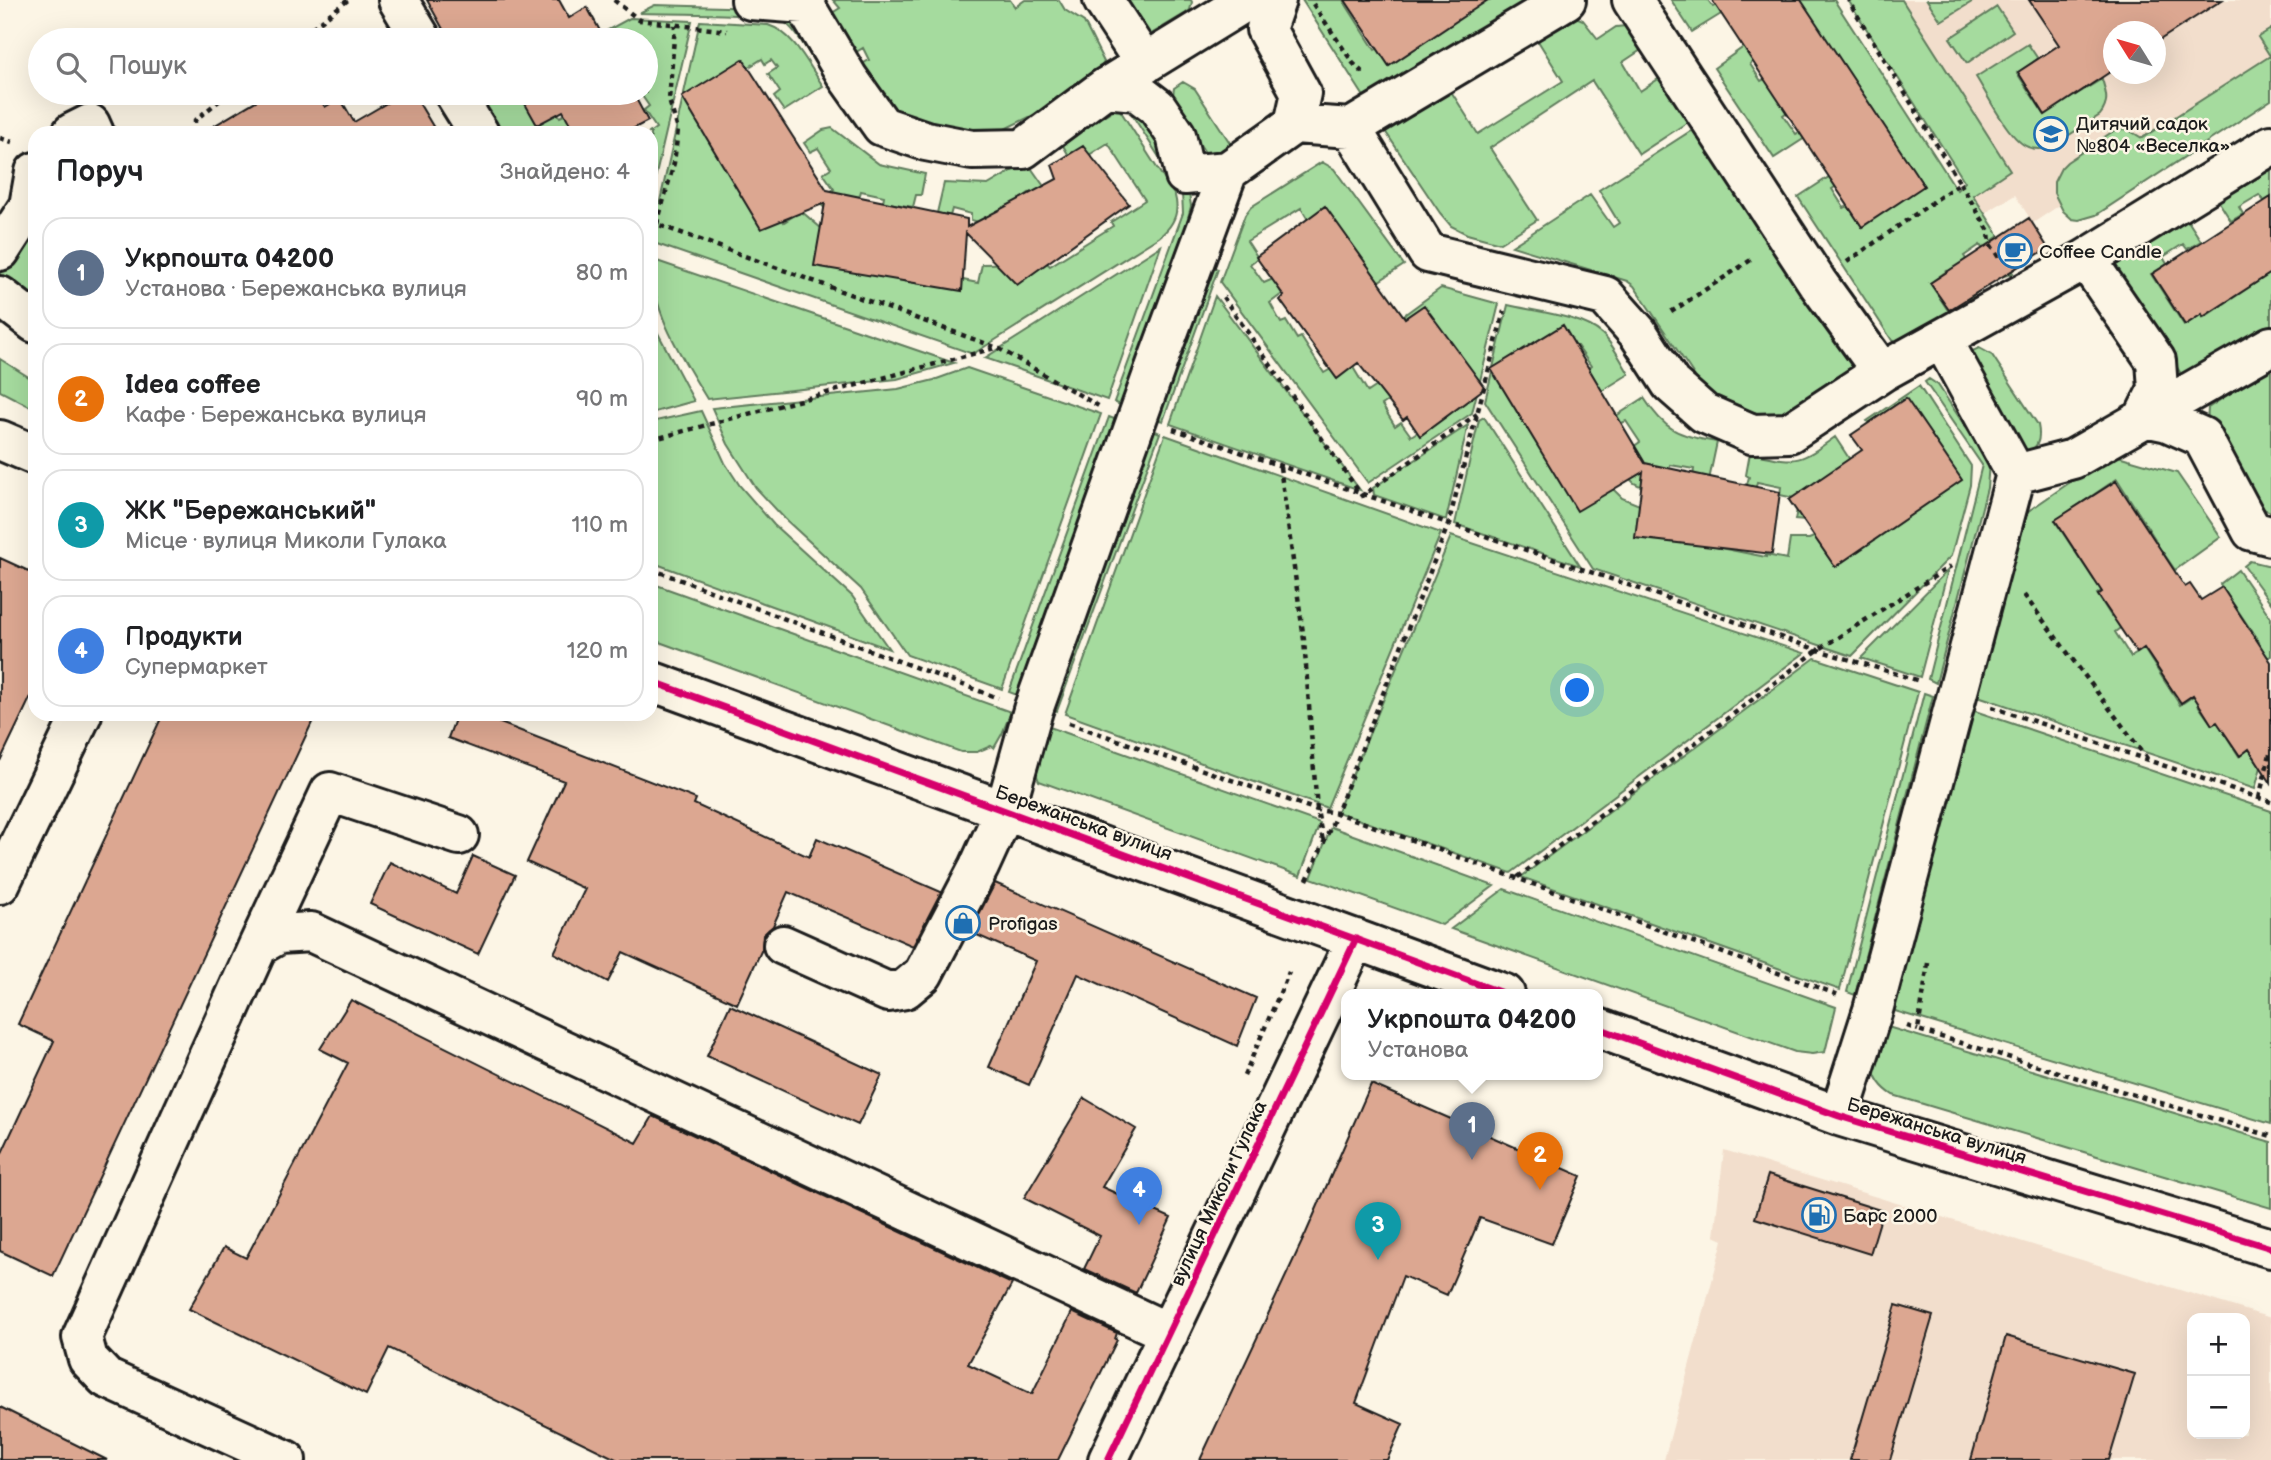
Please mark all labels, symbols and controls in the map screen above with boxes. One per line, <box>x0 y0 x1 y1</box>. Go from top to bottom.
north arrow <box>2103 21 2166 84</box>
search box <box>28 28 658 105</box>
icon: search <box>52 48 90 86</box>
text: Пошук <box>108 51 187 82</box>
place label: Дитячий садок №804 «Веселка» <box>2076 113 2230 158</box>
school or university icon: Дитячий садок №804 «Веселка» <box>2032 115 2070 153</box>
text: Поруч <box>56 154 144 190</box>
text: Знайдено: 4 <box>500 158 630 186</box>
cafe icon: Coffee Candle <box>1996 232 2034 270</box>
place label: Coffee Candle <box>2039 241 2162 264</box>
text: Укрпошта 04200 <box>125 244 334 275</box>
text: 1 <box>76 259 86 287</box>
text: 80 m <box>576 259 628 287</box>
text: Установа · Бережанська вулиця <box>125 275 467 303</box>
text: Idea coffee <box>125 370 261 401</box>
text: 2 <box>74 385 88 413</box>
text: 90 m <box>576 385 628 413</box>
text: Кафе · Бережанська вулиця <box>125 401 426 429</box>
text: ЖК "Бережанський" <box>125 496 376 527</box>
text: 3 <box>74 511 88 539</box>
text: 110 m <box>571 511 628 539</box>
text: Місце · вулиця Миколи Гулака <box>125 527 447 555</box>
text: Продукти <box>125 622 243 653</box>
text: 4 <box>74 637 88 665</box>
text: 120 m <box>567 637 628 665</box>
text: Супермаркет <box>125 653 268 681</box>
your location <box>1560 673 1594 707</box>
street label: Бережанська вулиця <box>992 781 1175 866</box>
shop icon: Profigas <box>944 904 982 942</box>
place label: Profigas <box>988 913 1058 936</box>
popup <box>1341 989 1603 1080</box>
text: Укрпошта 04200 <box>1367 1005 1577 1036</box>
text: Установа <box>1367 1036 1468 1064</box>
street label: Бережанська вулиця <box>1844 1093 2029 1170</box>
street label: вулиця Миколи Гулака <box>1166 1097 1272 1290</box>
pin: 1 <box>1449 1102 1495 1160</box>
pin: 2 <box>1517 1132 1563 1190</box>
pin: 4 <box>1116 1167 1162 1225</box>
fuel station icon: Барс 2000 <box>1800 1196 1838 1234</box>
pin: 3 <box>1355 1202 1401 1260</box>
place label: Барс 2000 <box>1843 1205 1937 1228</box>
map controls <box>2187 1313 2250 1439</box>
button: + <box>2187 1313 2250 1376</box>
button: − <box>2187 1376 2250 1439</box>

